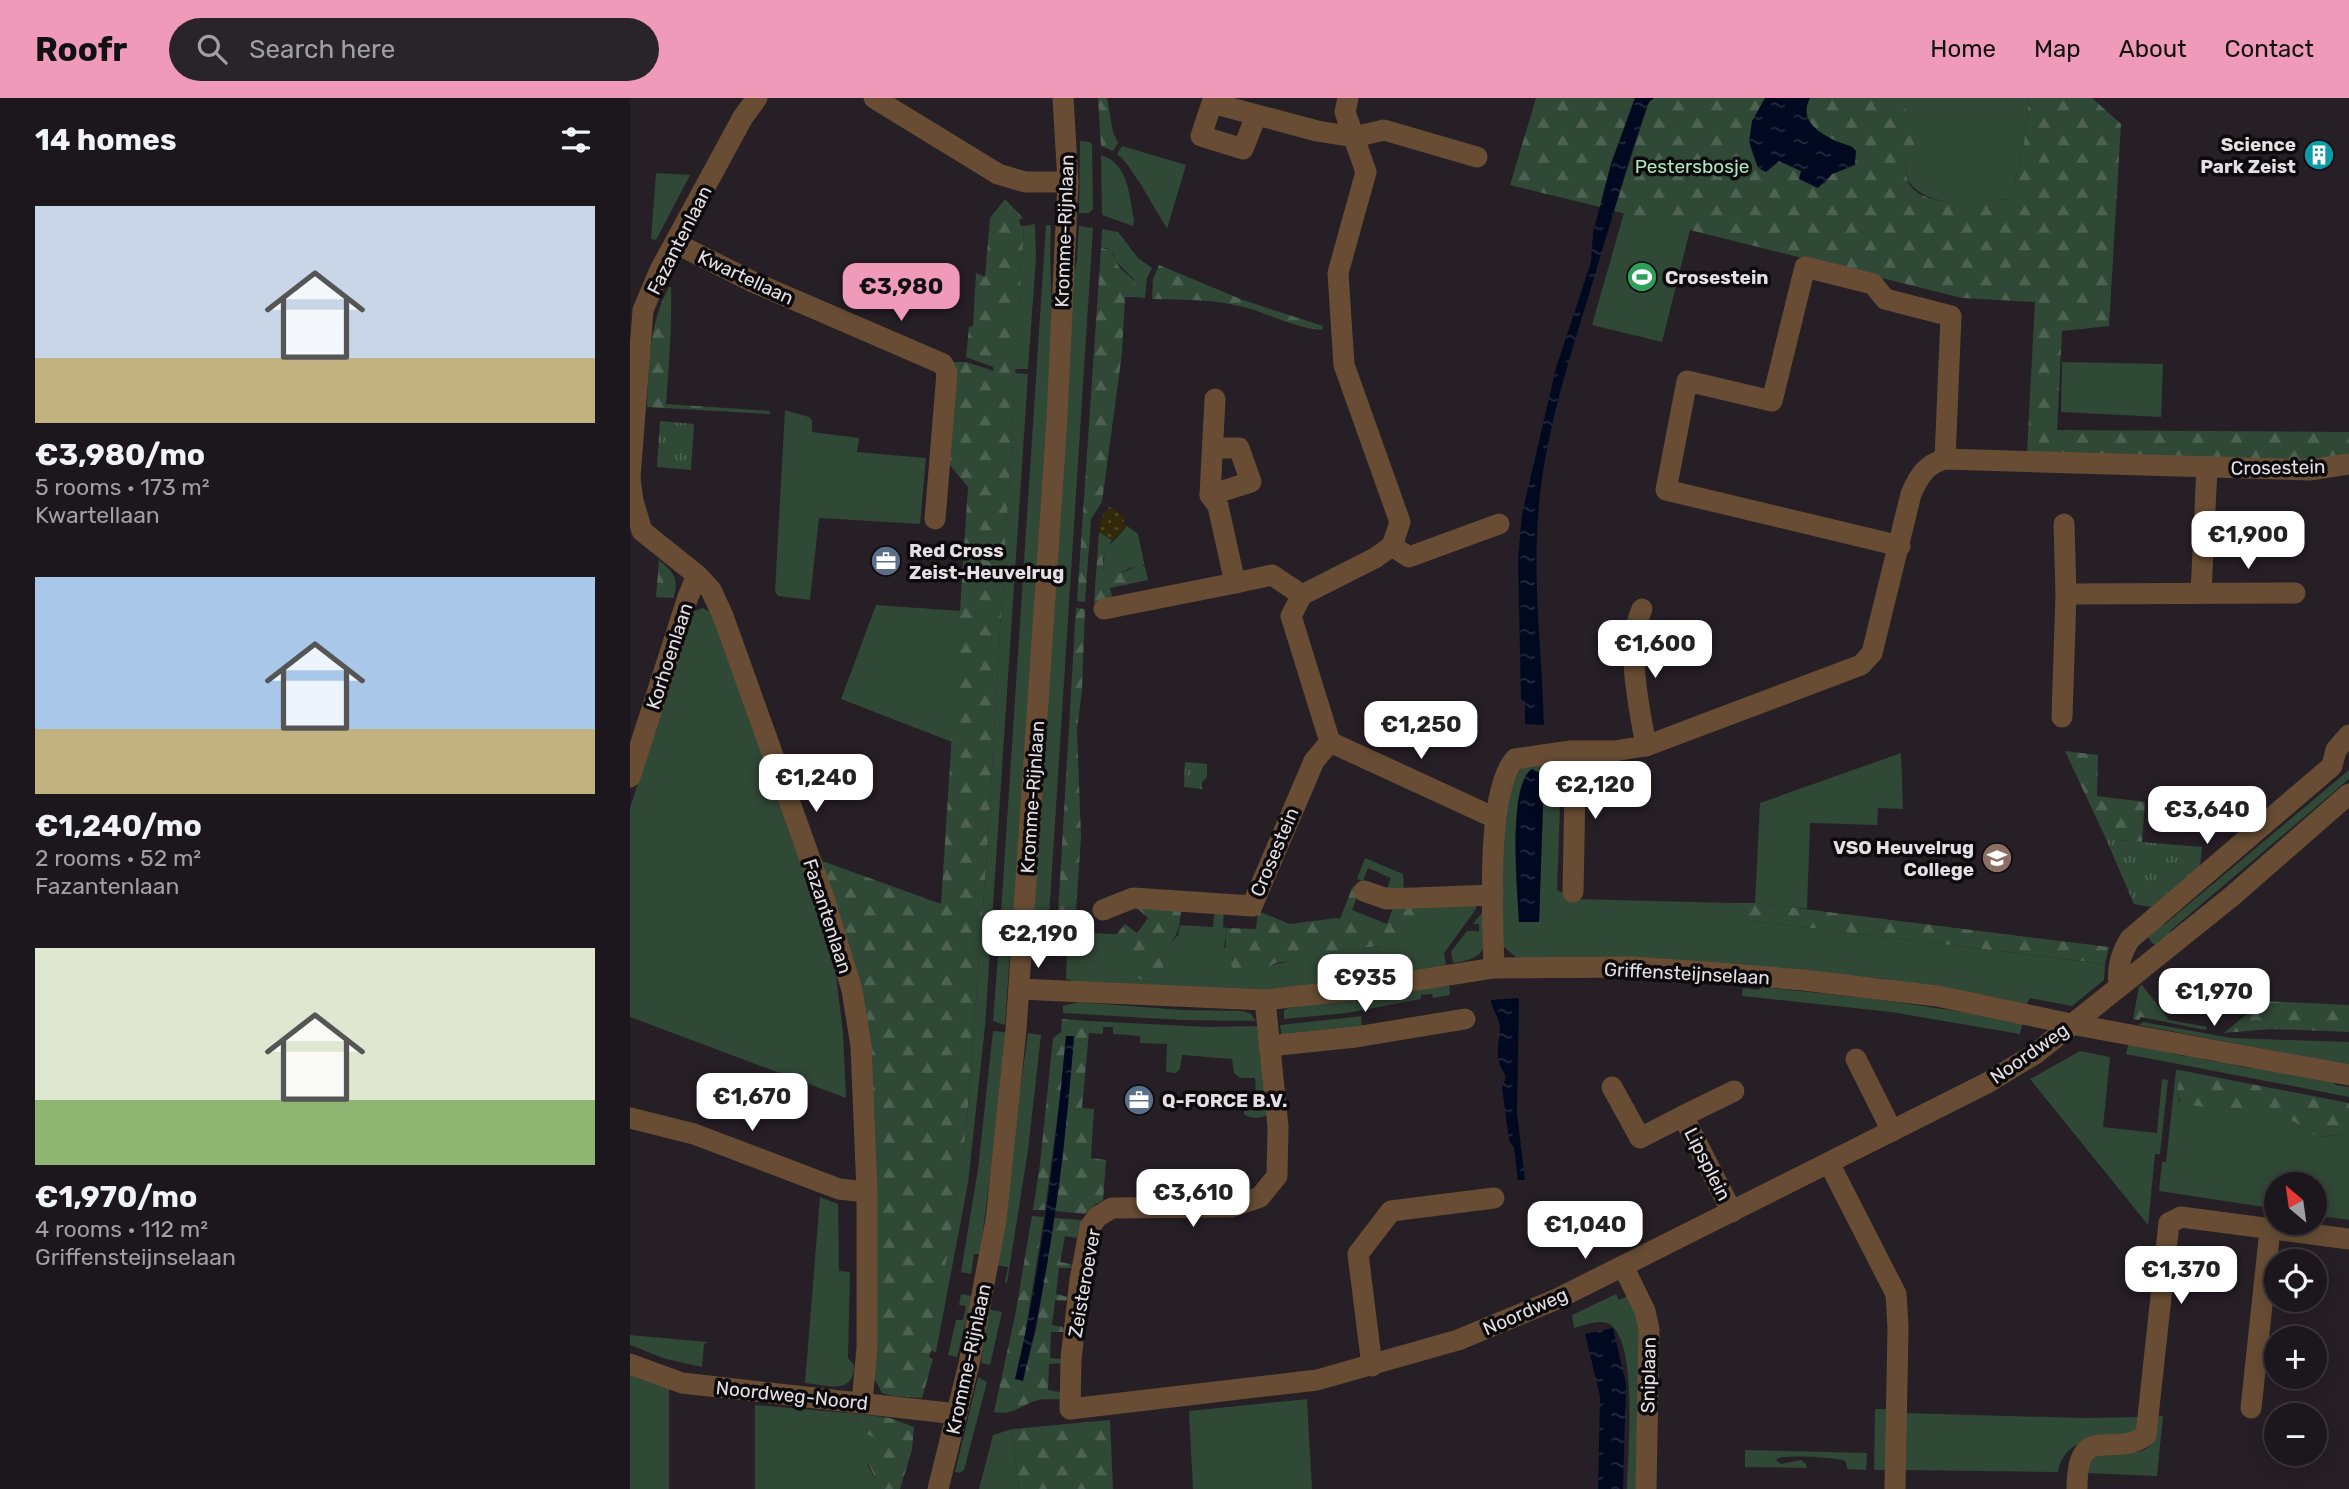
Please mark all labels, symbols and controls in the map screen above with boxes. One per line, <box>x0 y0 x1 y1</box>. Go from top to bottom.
search box <box>169 18 659 81</box>
text: Roofr <box>35 30 127 69</box>
icon: search <box>193 30 231 68</box>
text: Search here <box>249 34 395 65</box>
text: Home <box>1930 35 1996 63</box>
text: Map <box>2034 35 2081 63</box>
text: About <box>2119 35 2187 63</box>
text: Contact <box>2225 35 2314 63</box>
icon: filters <box>557 121 595 159</box>
text: 14 homes <box>35 122 177 158</box>
place label: Science Park Zeist <box>2200 133 2296 178</box>
building icon: Science Park Zeist <box>2302 138 2336 172</box>
street label: Kromme-Rijnlaan <box>1050 154 1079 308</box>
park label: Pestersbosje <box>1635 155 1749 178</box>
street label: Fazantenlaan <box>642 182 717 299</box>
street label: Kwartellaan <box>694 245 797 310</box>
icon: home <box>252 252 378 378</box>
sports icon: Crosestein <box>1625 260 1659 294</box>
pin: €3,980 <box>844 264 958 323</box>
place label: Crosestein <box>1665 266 1769 289</box>
text: €3,980 <box>859 272 943 300</box>
text: €3,980/mo <box>35 437 205 473</box>
street label: Crosestein <box>2230 455 2326 480</box>
text: 5 rooms · 173 m² <box>35 473 210 501</box>
text: Kwartellaan <box>35 501 160 529</box>
pin: €1,900 <box>2191 512 2305 571</box>
text: €1,900 <box>2208 520 2288 548</box>
place label: Red Cross Zeist-Heuvelrug <box>909 539 1064 584</box>
office icon: Red Cross Zeist-Heuvelrug <box>869 544 903 578</box>
street label: Korhoenlaan <box>641 600 698 712</box>
pin: €1,600 <box>1598 620 1712 680</box>
icon: home <box>252 623 378 749</box>
text: €1,600 <box>1614 629 1696 657</box>
pin: €1,250 <box>1364 702 1478 761</box>
text: €1,250 <box>1380 710 1462 738</box>
street label: Kromme-Rijnlaan <box>1016 720 1049 874</box>
pin: €1,240 <box>759 754 873 814</box>
pin: €2,120 <box>1538 762 1652 821</box>
text: €1,240 <box>775 763 857 791</box>
text: €2,120 <box>1555 770 1635 798</box>
pin: €3,640 <box>2150 786 2264 846</box>
text: €3,640 <box>2164 795 2250 823</box>
street label: Crosestein <box>1245 804 1304 900</box>
text: €1,240/mo <box>35 808 202 844</box>
place label: VSO Heuvelrug College <box>1833 836 1974 881</box>
school or university icon: VSO Heuvelrug College <box>1980 841 2014 875</box>
text: 2 rooms · 52 m² <box>35 844 201 872</box>
street label: Fazantenlaan <box>798 856 857 976</box>
text: Fazantenlaan <box>35 872 179 900</box>
pin: €2,190 <box>981 910 1095 970</box>
text: €2,190 <box>998 919 1078 947</box>
pin: €935 <box>1324 954 1406 1014</box>
street label: Griffensteijnselaan <box>1603 958 1770 989</box>
text: €935 <box>1334 963 1396 991</box>
pin: €1,970 <box>2157 968 2271 1028</box>
text: €1,970 <box>2175 977 2253 1005</box>
icon: home <box>252 994 378 1120</box>
street label: Noordweg <box>1986 1018 2073 1089</box>
pin: €1,670 <box>695 1074 809 1133</box>
text: €1,670 <box>713 1082 791 1110</box>
office icon: Q-FORCE B.V. <box>1122 1083 1156 1117</box>
place label: Q-FORCE B.V. <box>1162 1089 1287 1112</box>
street label: Lipsplein <box>1679 1124 1736 1205</box>
pin: €3,610 <box>1136 1170 1250 1229</box>
north arrow <box>2264 1172 2328 1236</box>
map controls <box>2264 1172 2327 1466</box>
text: €3,610 <box>1152 1178 1234 1206</box>
text: €1,970/mo <box>35 1179 197 1215</box>
pin: €1,040 <box>1528 1202 1642 1261</box>
text: €1,040 <box>1544 1210 1626 1238</box>
text: 4 rooms · 112 m² <box>35 1215 208 1243</box>
street label: Zeisteroever <box>1064 1226 1106 1339</box>
text: Griffensteijnselaan <box>35 1243 236 1271</box>
pin: €1,370 <box>2124 1246 2238 1306</box>
button: locate <box>2264 1249 2327 1312</box>
text: €1,370 <box>2141 1255 2221 1283</box>
street label: Kromme-Rijnlaan <box>941 1282 996 1436</box>
street label: Noordweg <box>1479 1283 1571 1340</box>
button: + <box>2264 1326 2327 1389</box>
street label: Sniplaan <box>1636 1337 1661 1413</box>
street label: Noordweg-Noord <box>715 1376 869 1415</box>
button: − <box>2264 1403 2327 1466</box>

